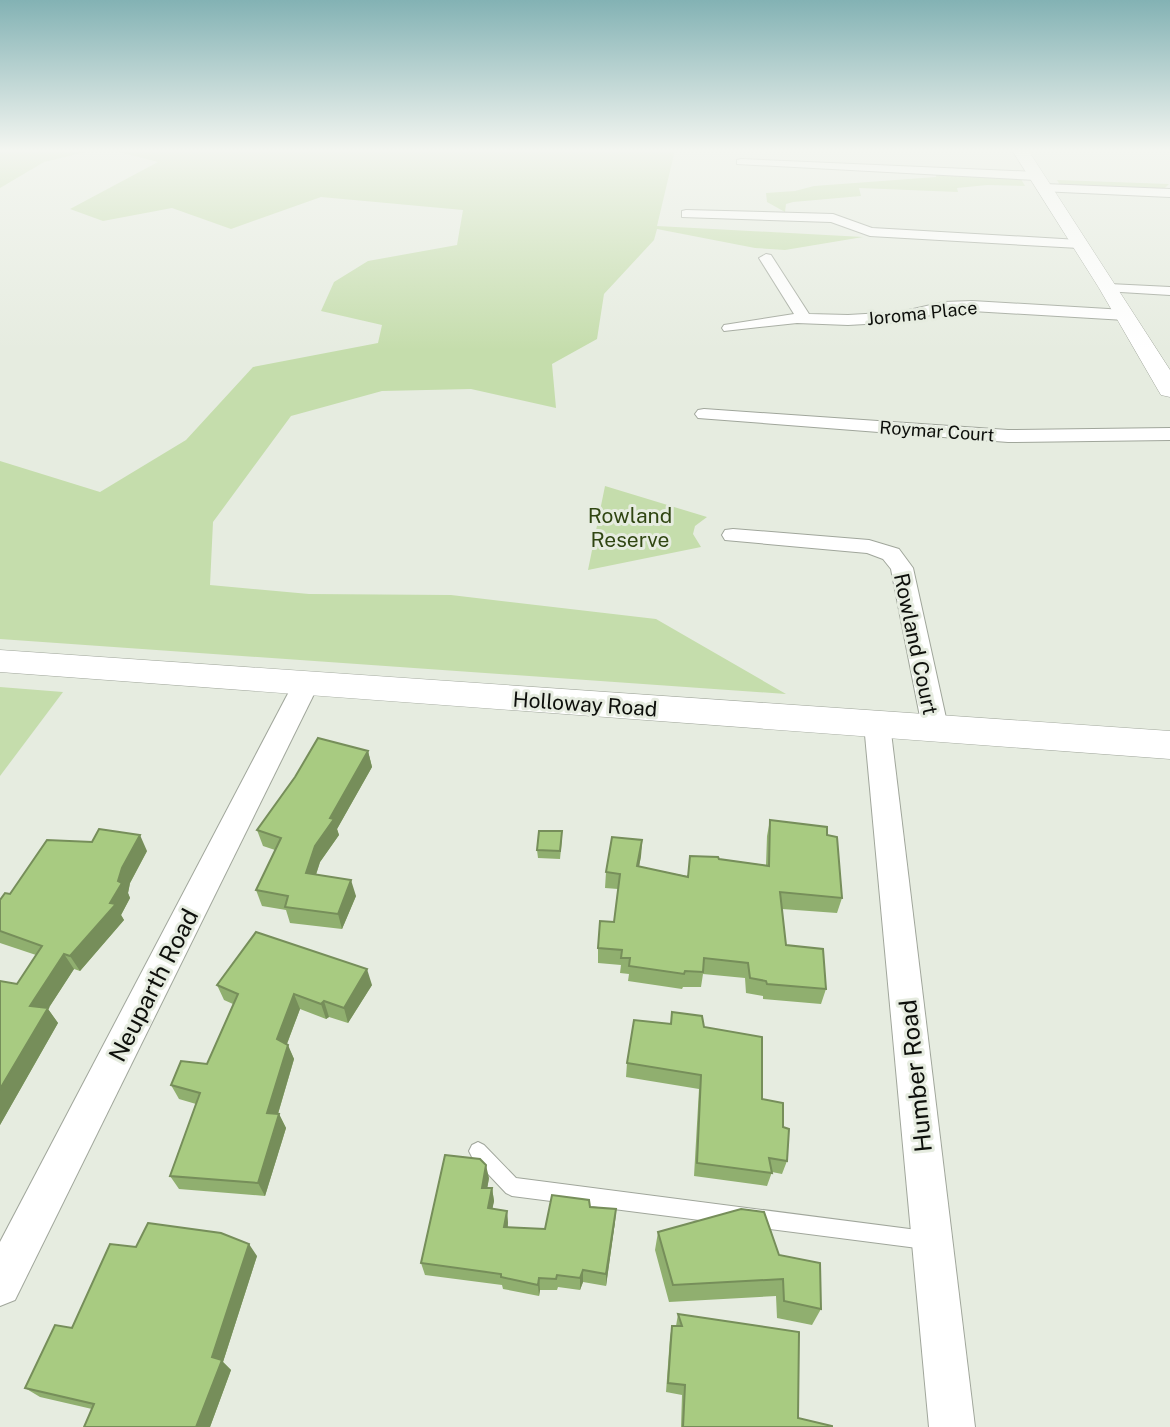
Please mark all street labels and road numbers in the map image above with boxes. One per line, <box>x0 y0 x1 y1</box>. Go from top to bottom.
street label: Joroma Place <box>866 297 978 329</box>
street label: Roymar Court <box>879 417 995 445</box>
street label: Rowland Court <box>889 571 943 717</box>
street label: Holloway Road <box>512 686 658 722</box>
street label: Neuparth Road <box>102 904 204 1066</box>
street label: Humber Road <box>893 998 937 1154</box>

